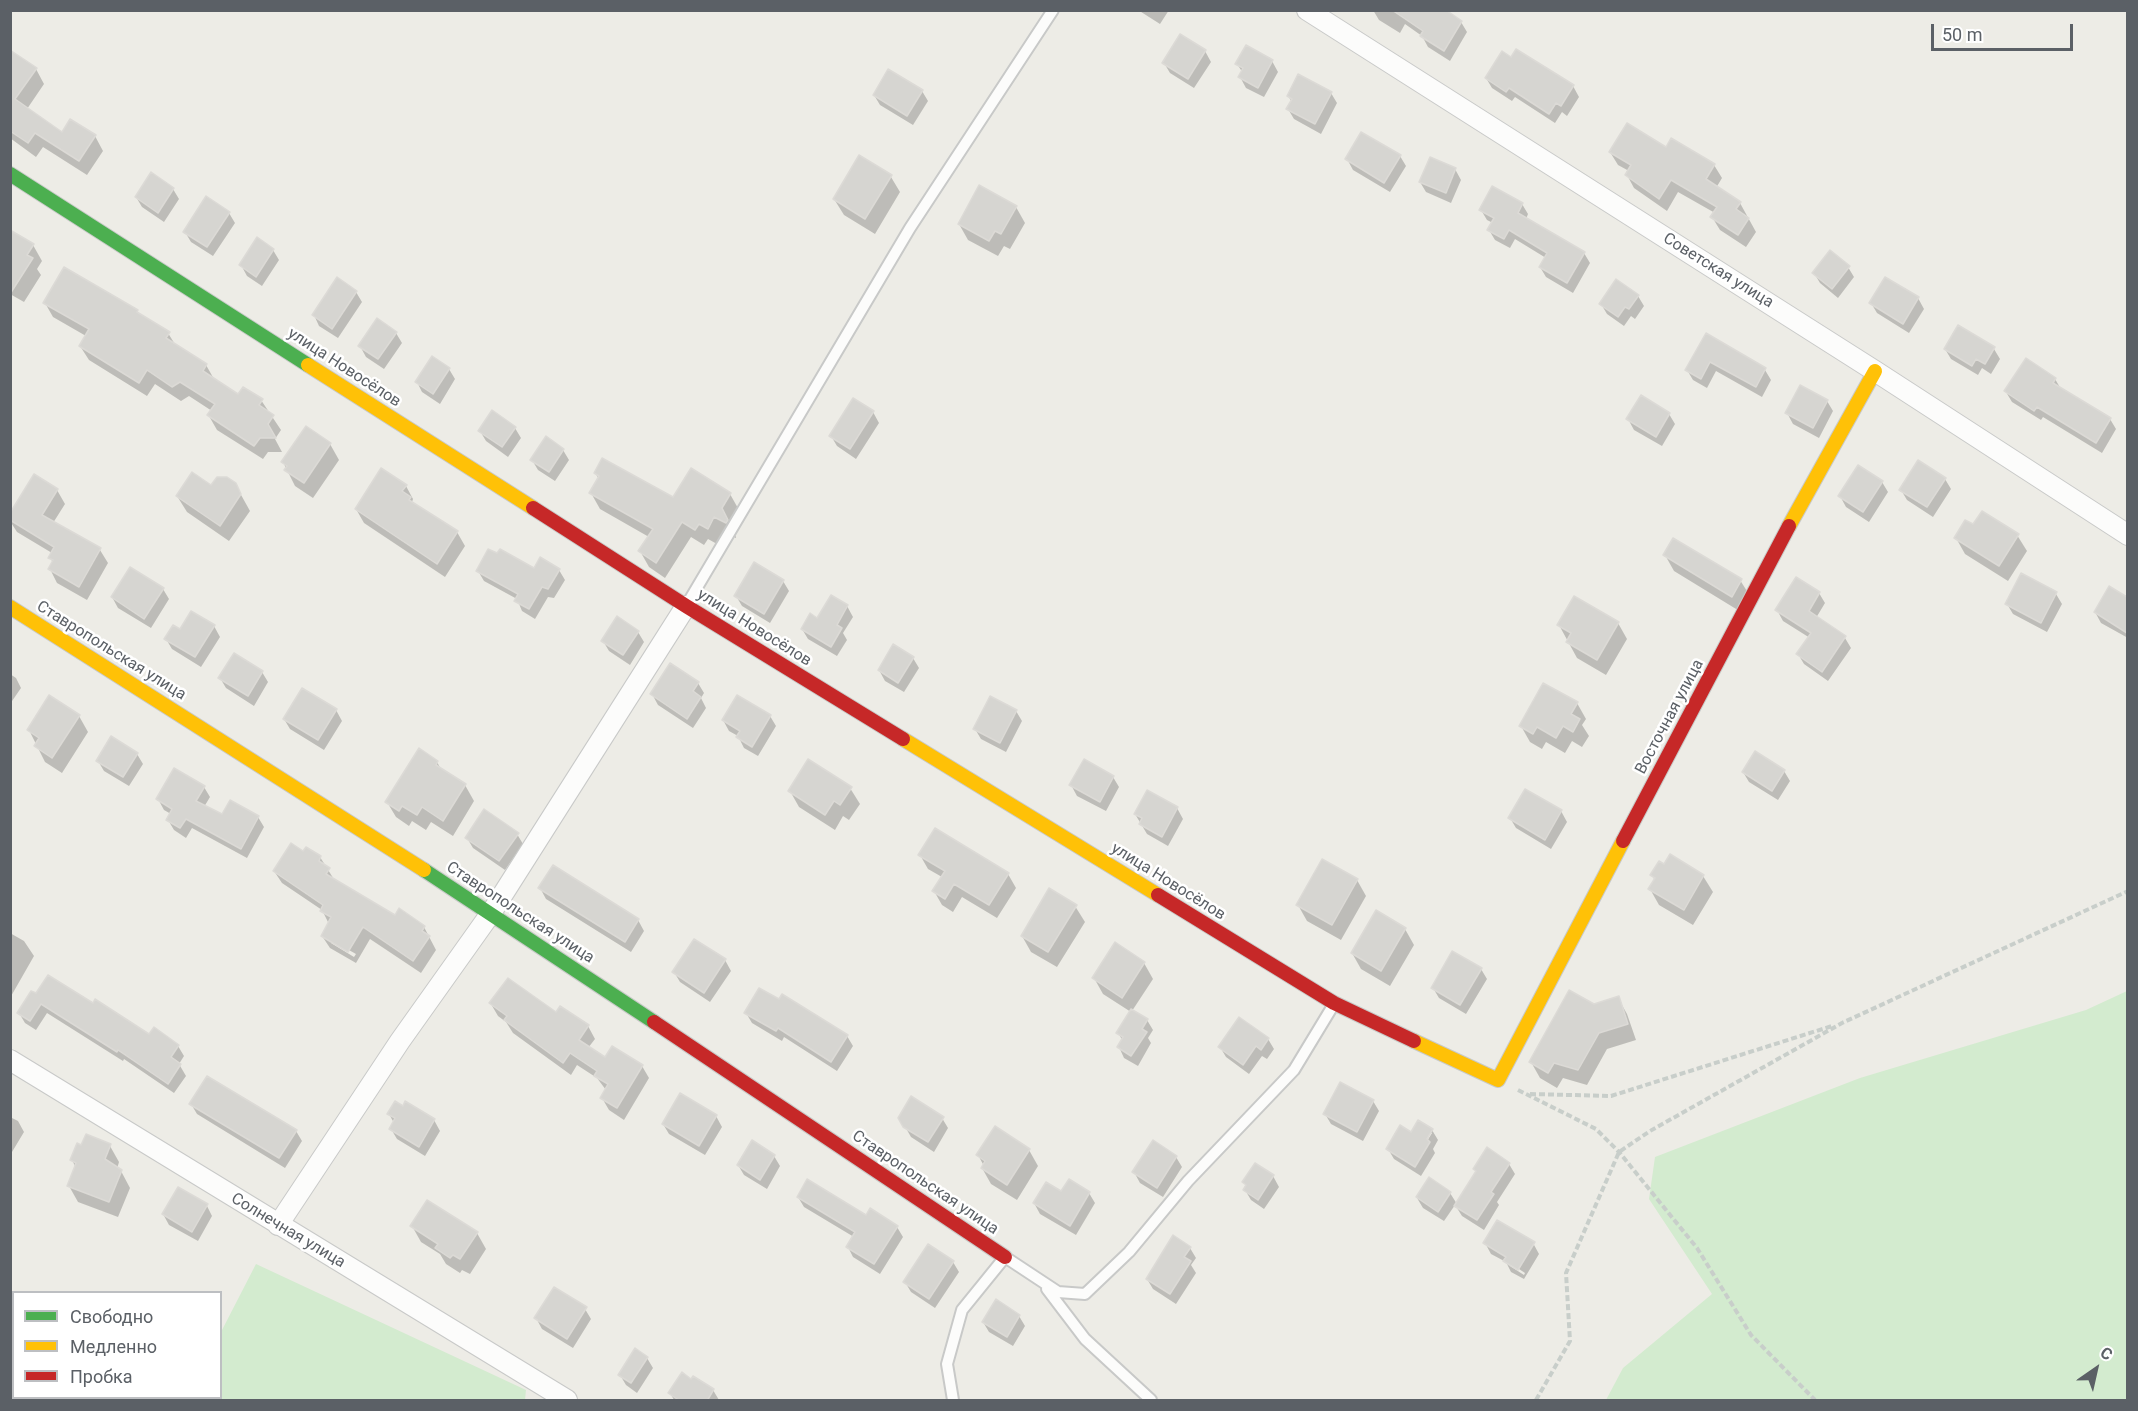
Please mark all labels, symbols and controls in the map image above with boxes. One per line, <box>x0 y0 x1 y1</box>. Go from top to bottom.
scale bar <box>1934 12 2076 50</box>
text: 50 m <box>1942 24 1982 45</box>
street label: Советская улица <box>1659 229 1777 313</box>
street label: улица Новосёлов <box>284 324 404 412</box>
street label: улица Новосёлов <box>693 585 815 671</box>
street label: Ставропольская улица <box>33 597 189 705</box>
street label: Восточная улица <box>1632 656 1708 778</box>
street label: улица Новосёлов <box>1107 839 1229 925</box>
street label: Ставропольская улица <box>442 858 598 968</box>
street label: Ставропольская улица <box>848 1127 1002 1239</box>
street label: Солнечная улица <box>227 1189 349 1273</box>
legend <box>12 1291 222 1399</box>
text: Свободно <box>70 1306 153 1327</box>
text: Медленно <box>70 1336 157 1357</box>
north arrow <box>2066 1339 2126 1399</box>
text: С <box>2097 1343 2116 1364</box>
text: Пробка <box>70 1366 133 1387</box>

